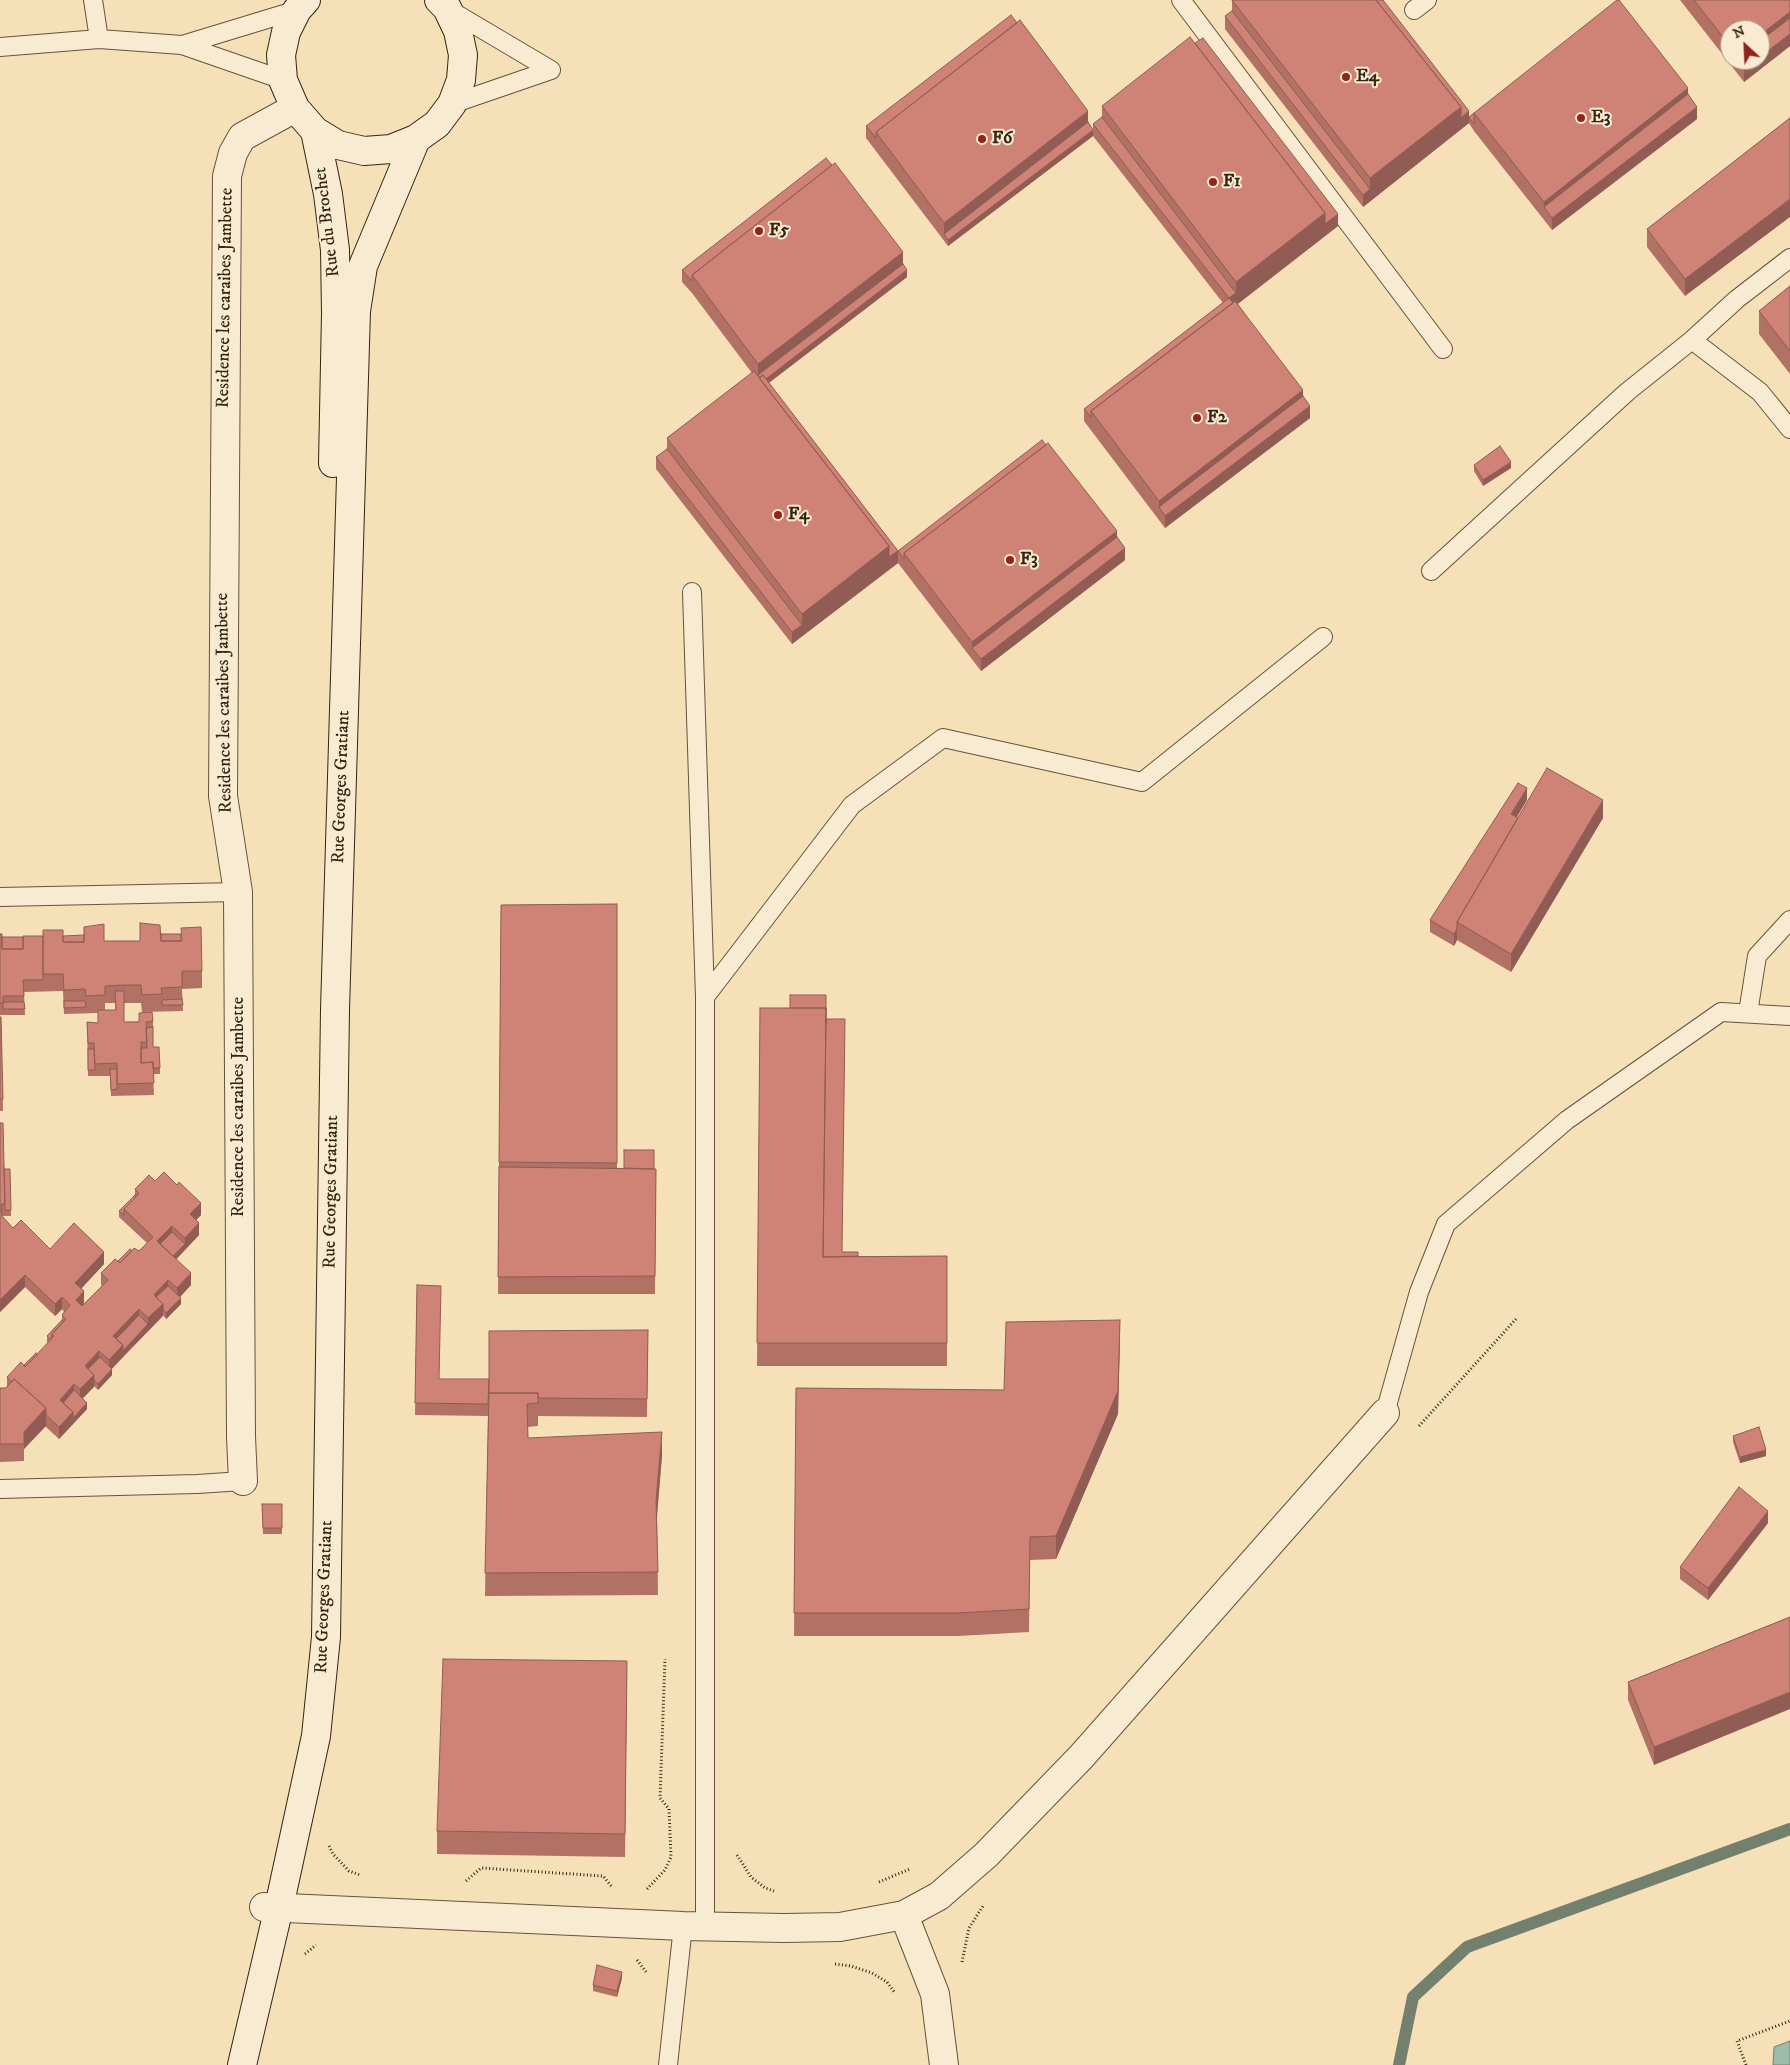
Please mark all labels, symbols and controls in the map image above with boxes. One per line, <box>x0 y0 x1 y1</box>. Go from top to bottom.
north arrow <box>1720 20 1770 70</box>
text: N <box>1730 22 1748 43</box>
place label: E4 <box>1356 66 1379 88</box>
marker: E4 <box>1340 71 1352 83</box>
place label: E3 <box>1591 107 1610 129</box>
marker: E3 <box>1575 112 1587 124</box>
place label: F6 <box>992 128 1012 150</box>
marker: F6 <box>976 133 988 145</box>
street label: Rue du Brochet <box>311 166 345 278</box>
place label: F1 <box>1223 171 1241 193</box>
marker: F1 <box>1207 176 1219 188</box>
street label: Residence les caraibes Jambette <box>213 188 239 408</box>
place label: F5 <box>769 220 789 242</box>
marker: F5 <box>753 225 765 237</box>
place label: F2 <box>1207 407 1227 429</box>
marker: F2 <box>1191 412 1203 424</box>
place label: F4 <box>788 504 809 526</box>
marker: F4 <box>772 509 784 521</box>
place label: F3 <box>1020 549 1038 571</box>
marker: F3 <box>1004 554 1016 566</box>
street label: Residence les caraibes Jambette <box>212 593 238 813</box>
street label: Rue Georges Gratiant <box>329 710 355 864</box>
street label: Residence les caraibes Jambette <box>228 997 250 1217</box>
street label: Rue Georges Gratiant <box>320 1115 344 1269</box>
street label: Rue Georges Gratiant <box>312 1520 338 1674</box>

